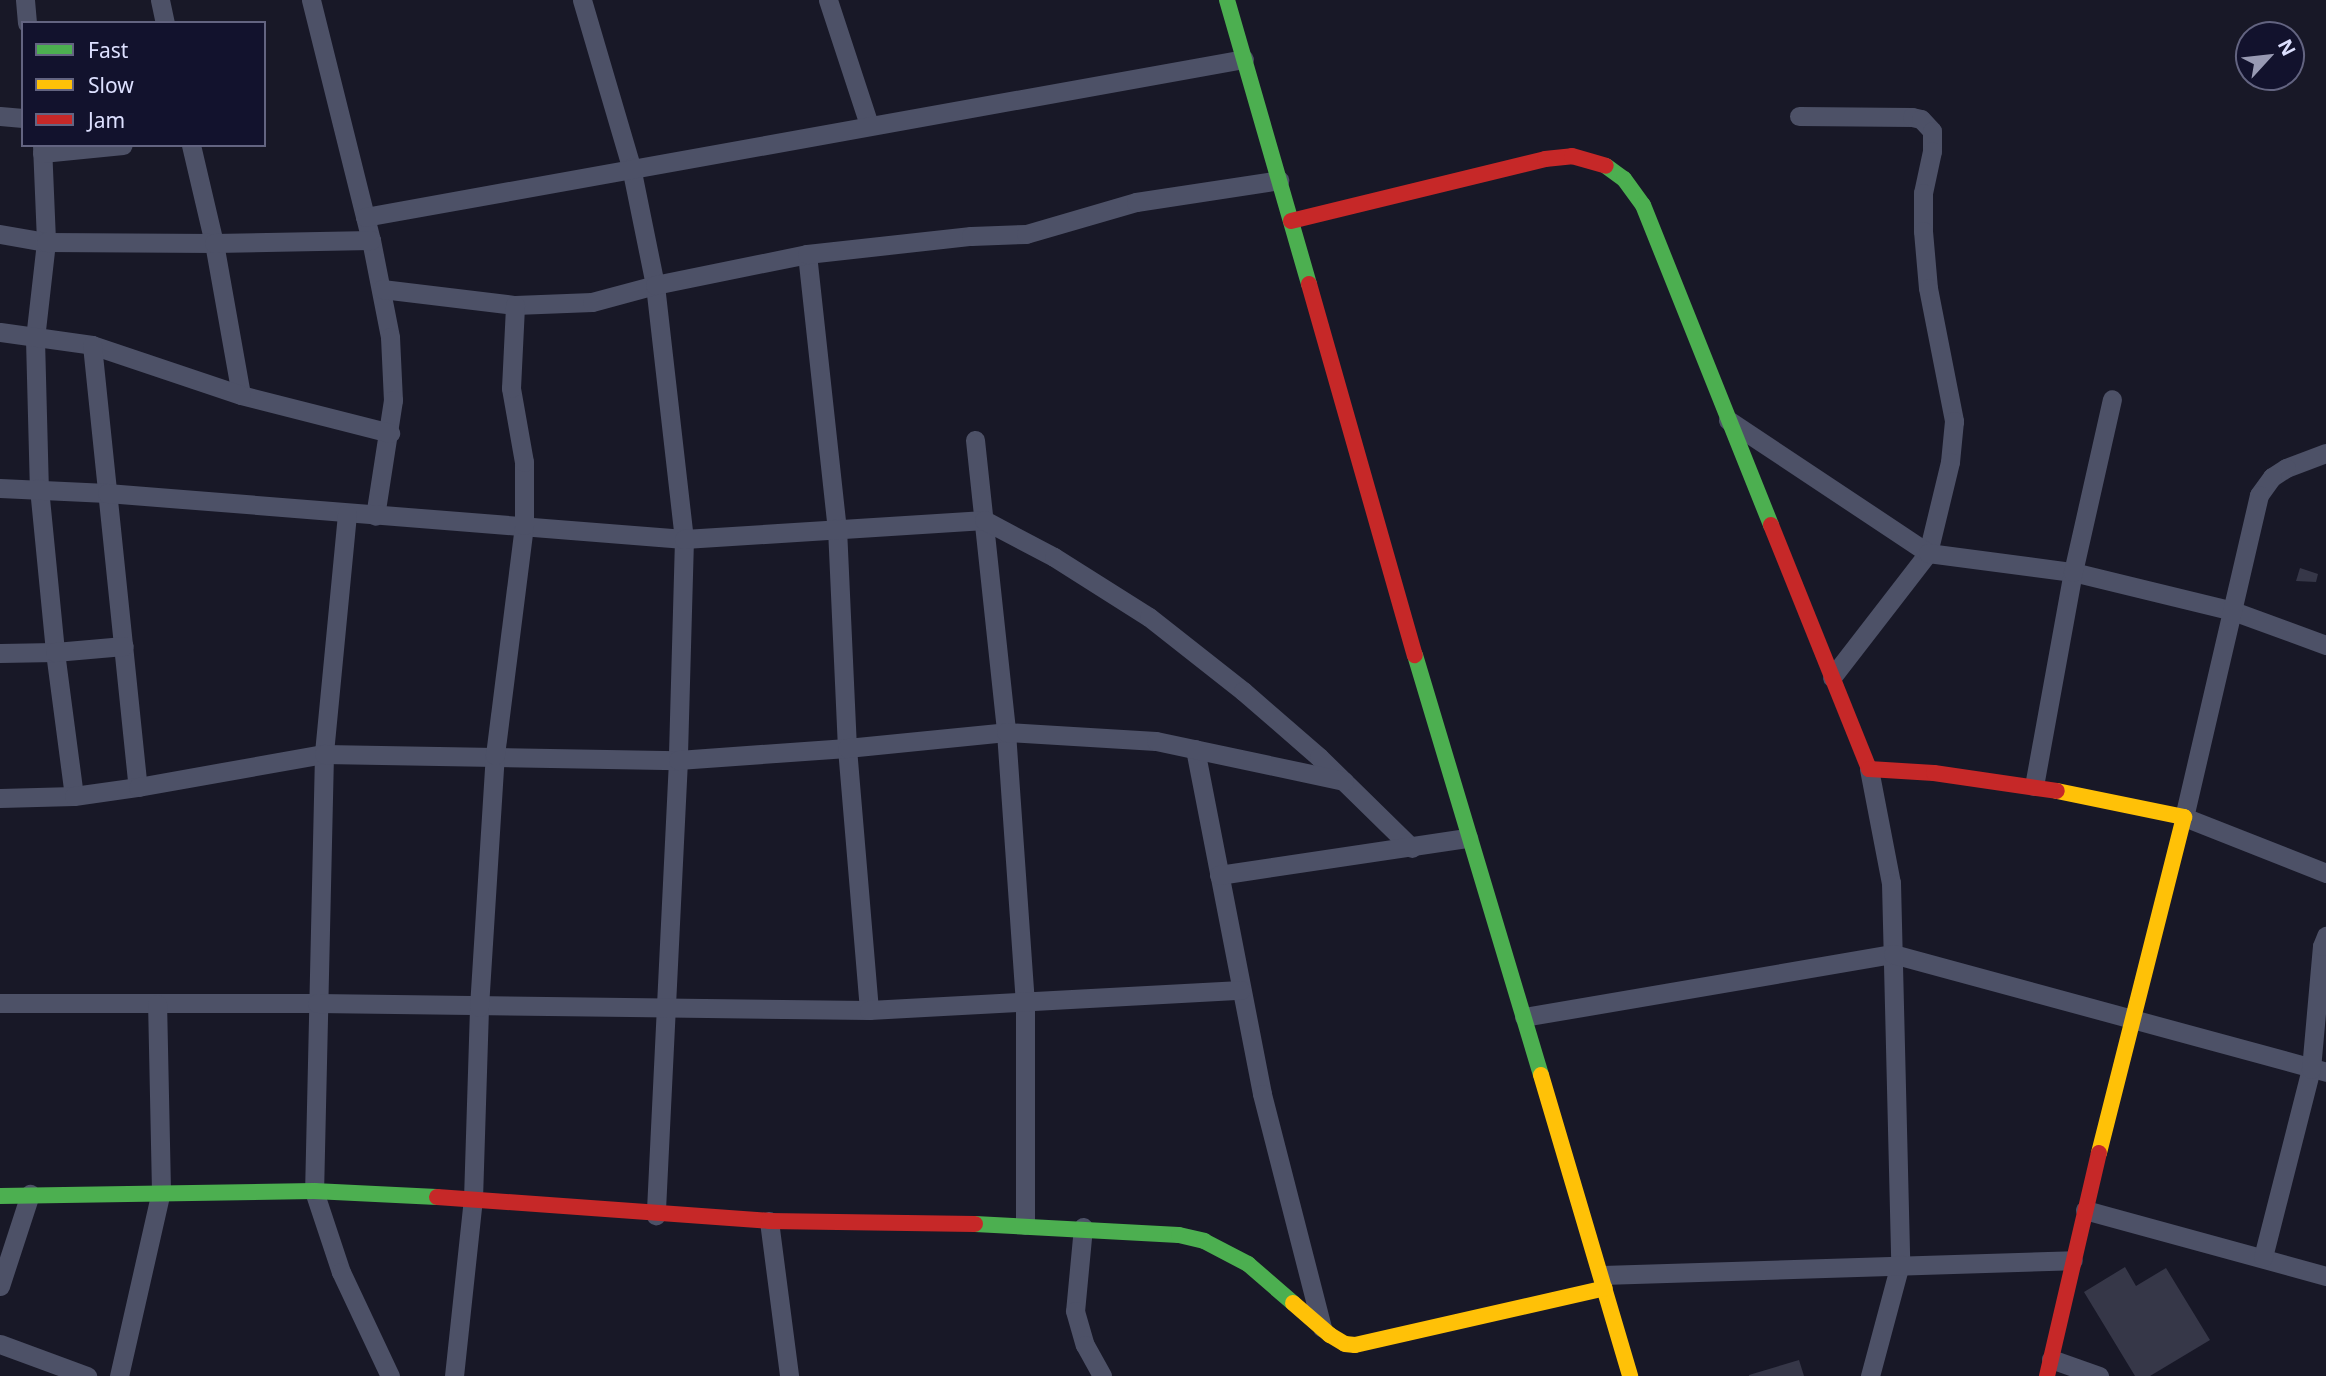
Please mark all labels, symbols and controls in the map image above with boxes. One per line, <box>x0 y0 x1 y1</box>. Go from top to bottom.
legend <box>21 21 266 147</box>
north arrow <box>2235 21 2305 91</box>
text: N <box>2272 35 2302 60</box>
text: Fast <box>88 36 128 64</box>
text: Slow <box>88 71 134 99</box>
text: Jam <box>88 106 125 134</box>

